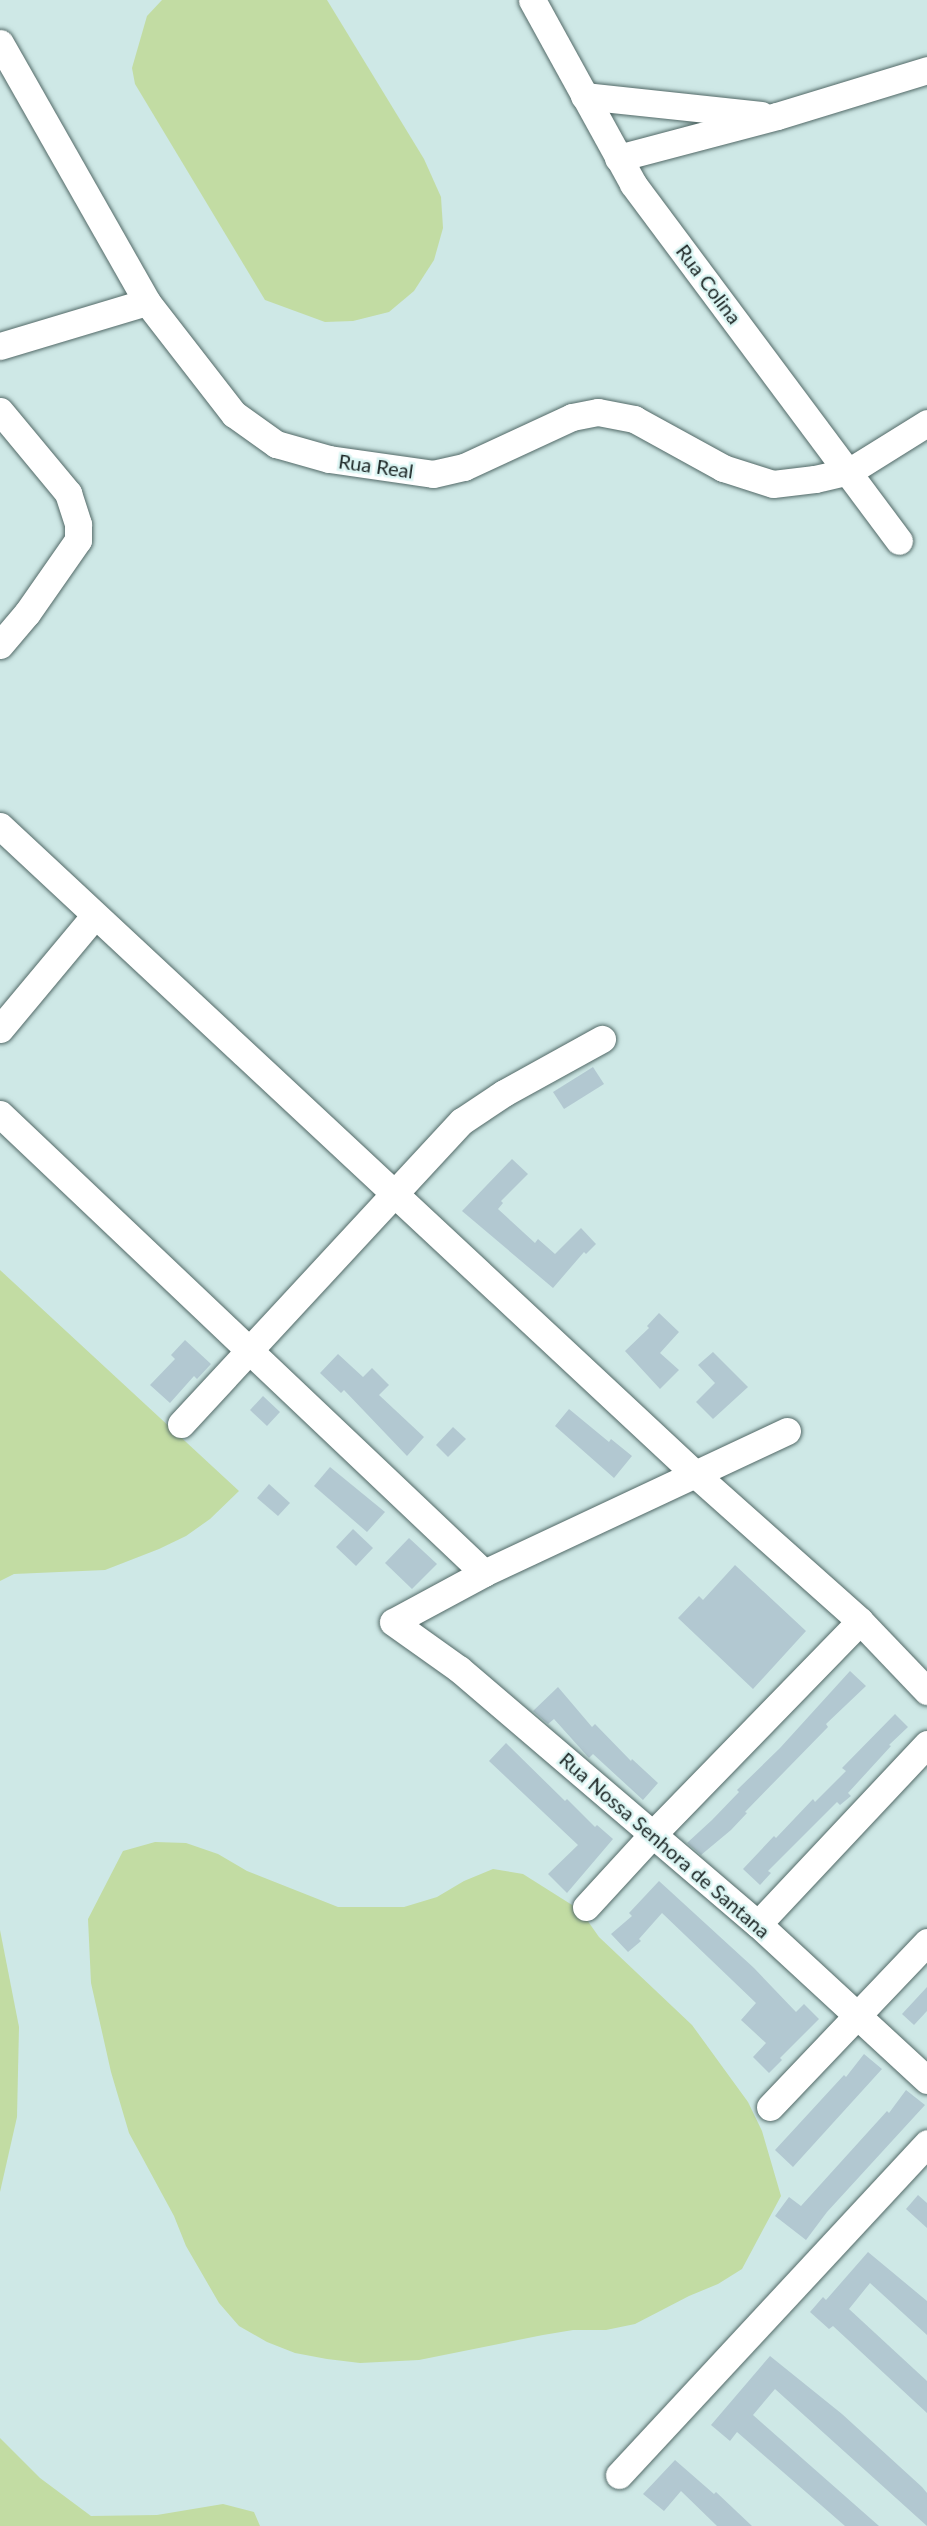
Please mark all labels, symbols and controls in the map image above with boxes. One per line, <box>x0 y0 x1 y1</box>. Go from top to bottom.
street label: Rua Colina <box>671 239 747 329</box>
street label: Rua Real <box>337 449 415 483</box>
street label: Rua Nossa Senhora de Santana <box>555 1747 775 1943</box>

